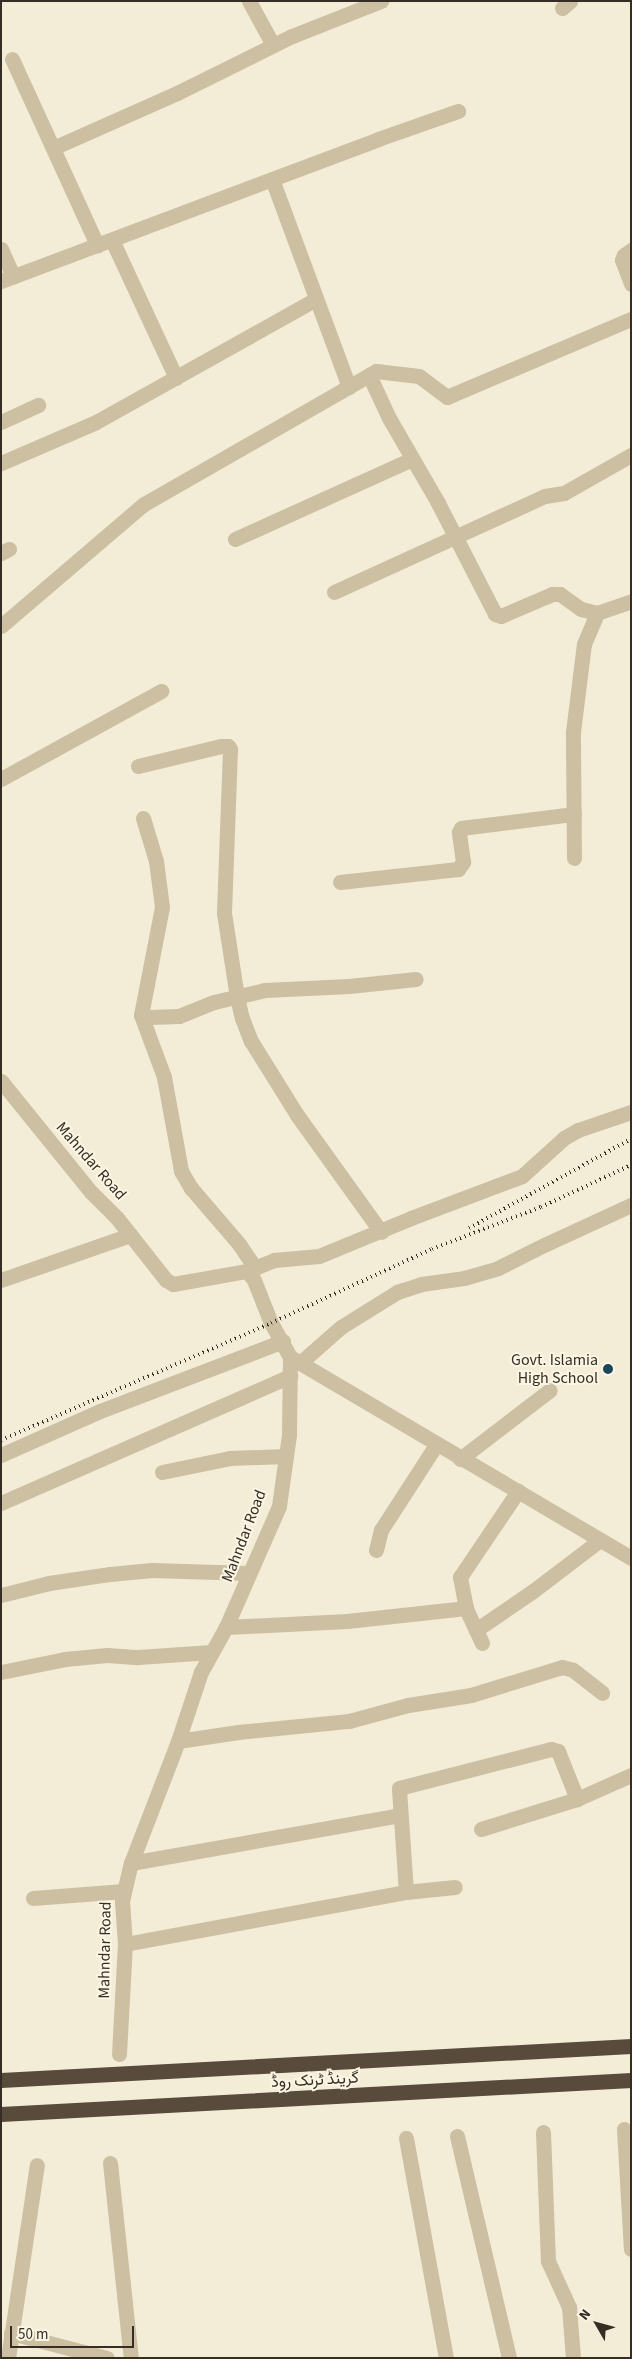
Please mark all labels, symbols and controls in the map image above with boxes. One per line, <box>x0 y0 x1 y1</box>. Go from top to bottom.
street label: Mahndar Road <box>52 1118 130 1204</box>
place label: Govt. Islamia High School <box>511 1350 598 1388</box>
marker: Govt. Islamia High School <box>602 1363 614 1375</box>
street label: Mahndar Road <box>218 1487 270 1585</box>
street label: Mahndar Road <box>95 1901 115 1999</box>
street label: گرینڈ ٹرنک روڈ <box>271 2068 359 2092</box>
north arrow <box>572 2299 622 2349</box>
text: N <box>574 2305 596 2325</box>
scale bar <box>12 2316 136 2348</box>
text: 50 m <box>18 2324 48 2345</box>

